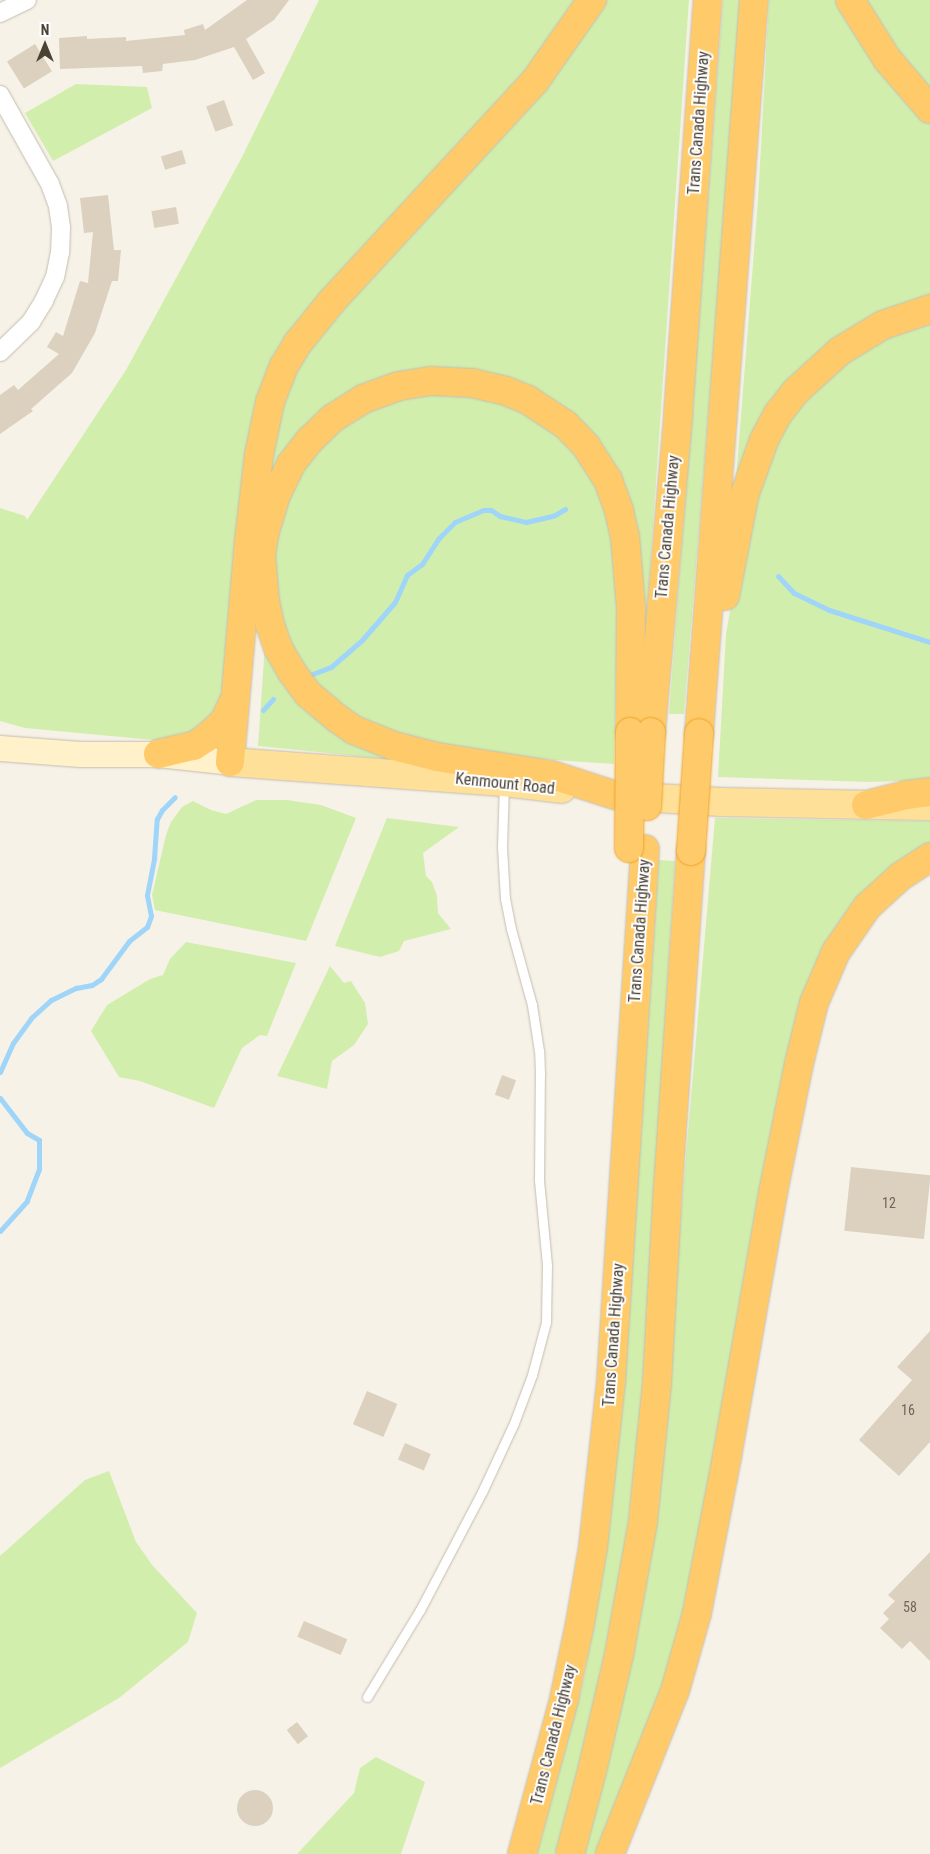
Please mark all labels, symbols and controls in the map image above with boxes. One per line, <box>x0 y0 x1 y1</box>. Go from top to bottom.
north arrow <box>20 20 70 70</box>
text: N <box>41 22 49 38</box>
street label: Trans Canada Highway <box>684 51 714 195</box>
street label: Trans Canada Highway <box>652 454 684 600</box>
street label: Kenmount Road <box>454 769 556 799</box>
street label: Trans Canada Highway <box>625 859 655 1003</box>
house number: 12 <box>882 1195 896 1211</box>
street label: Trans Canada Highway <box>599 1263 629 1407</box>
house number: 16 <box>901 1402 915 1418</box>
house number: 58 <box>903 1599 917 1615</box>
street label: Trans Canada Highway <box>527 1663 581 1807</box>

